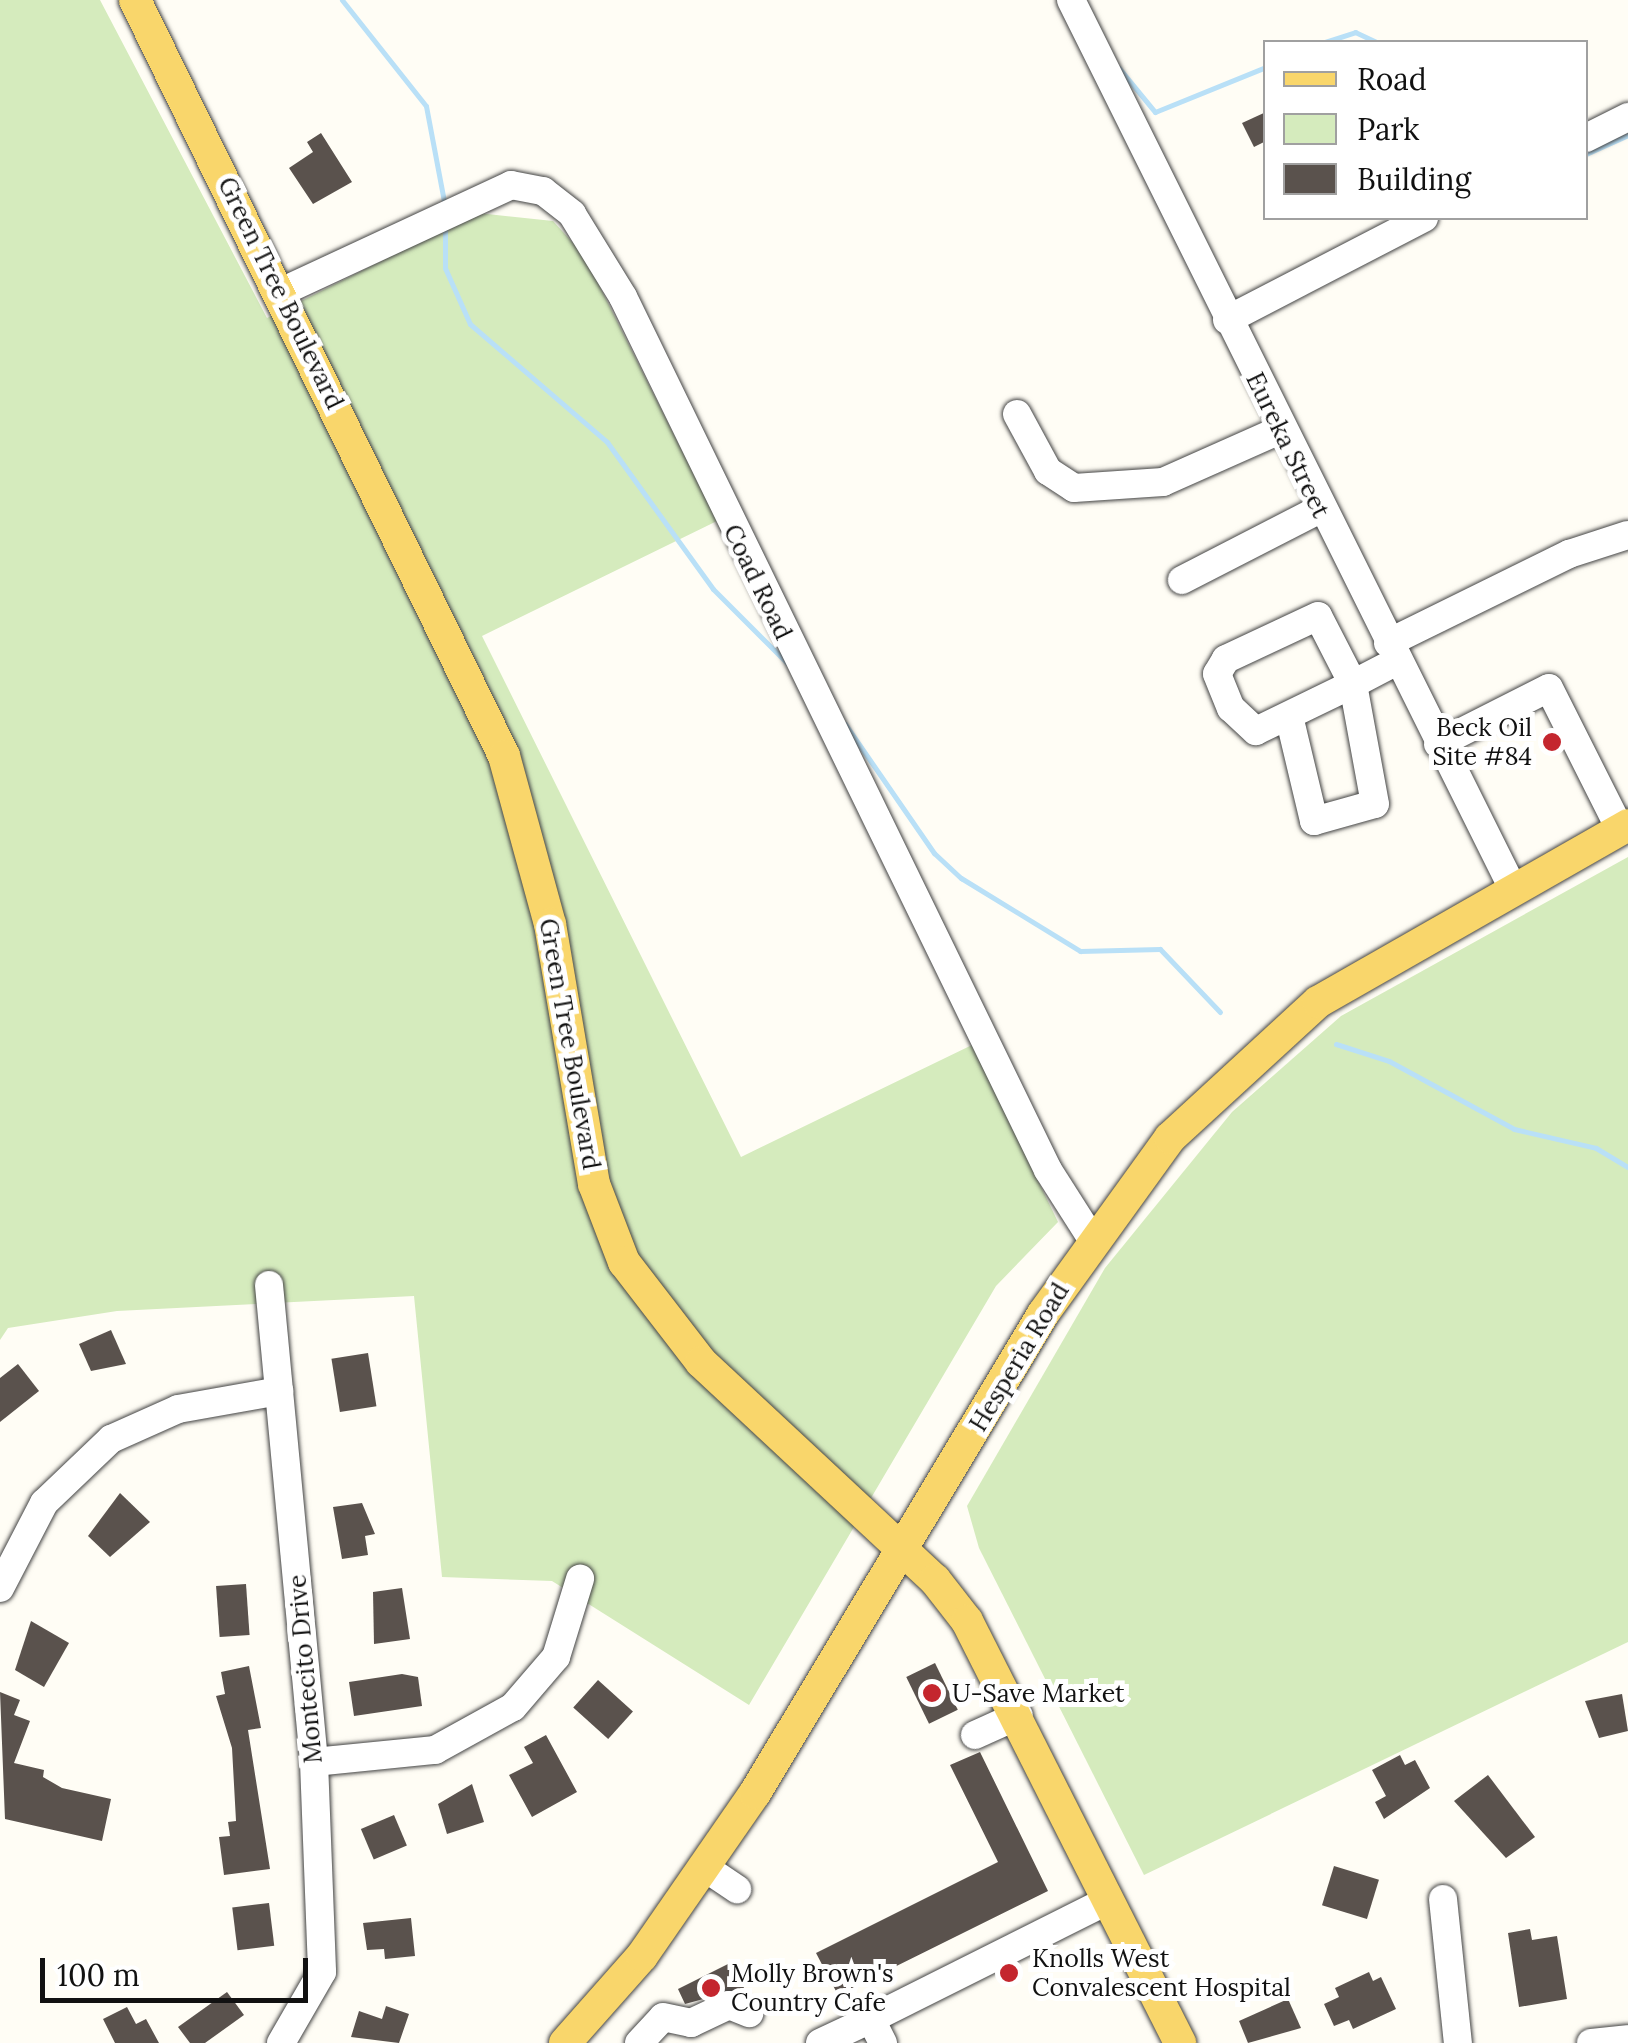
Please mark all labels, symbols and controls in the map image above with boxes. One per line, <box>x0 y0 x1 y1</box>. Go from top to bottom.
legend <box>1263 40 1588 220</box>
text: Road <box>1357 60 1427 98</box>
text: Park <box>1357 110 1419 148</box>
text: Building <box>1357 160 1471 198</box>
street label: Green Tree Boulevard <box>212 172 350 414</box>
street label: Eureka Street <box>1240 367 1336 523</box>
street label: Coad Road <box>717 519 799 645</box>
place label: Beck Oil Site #84 <box>1432 713 1532 772</box>
marker: Beck Oil Site #84 <box>1541 731 1563 753</box>
street label: Green Tree Boulevard <box>533 916 607 1172</box>
street label: Hesperia Road <box>963 1277 1075 1437</box>
street label: Montecito Drive <box>282 1573 328 1765</box>
place label: U-Save Market <box>952 1678 1125 1708</box>
marker: U-Save Market <box>921 1682 943 1704</box>
scale bar <box>45 1938 312 2000</box>
place label: Knolls West Convalescent Hospital <box>1032 1944 1291 2003</box>
text: 100 m <box>57 1956 140 1994</box>
place label: Molly Brown's Country Cafe <box>731 1959 894 2018</box>
marker: Knolls West Convalescent Hospital <box>996 1960 1022 1986</box>
marker: Molly Brown's Country Cafe <box>700 1977 722 1999</box>

